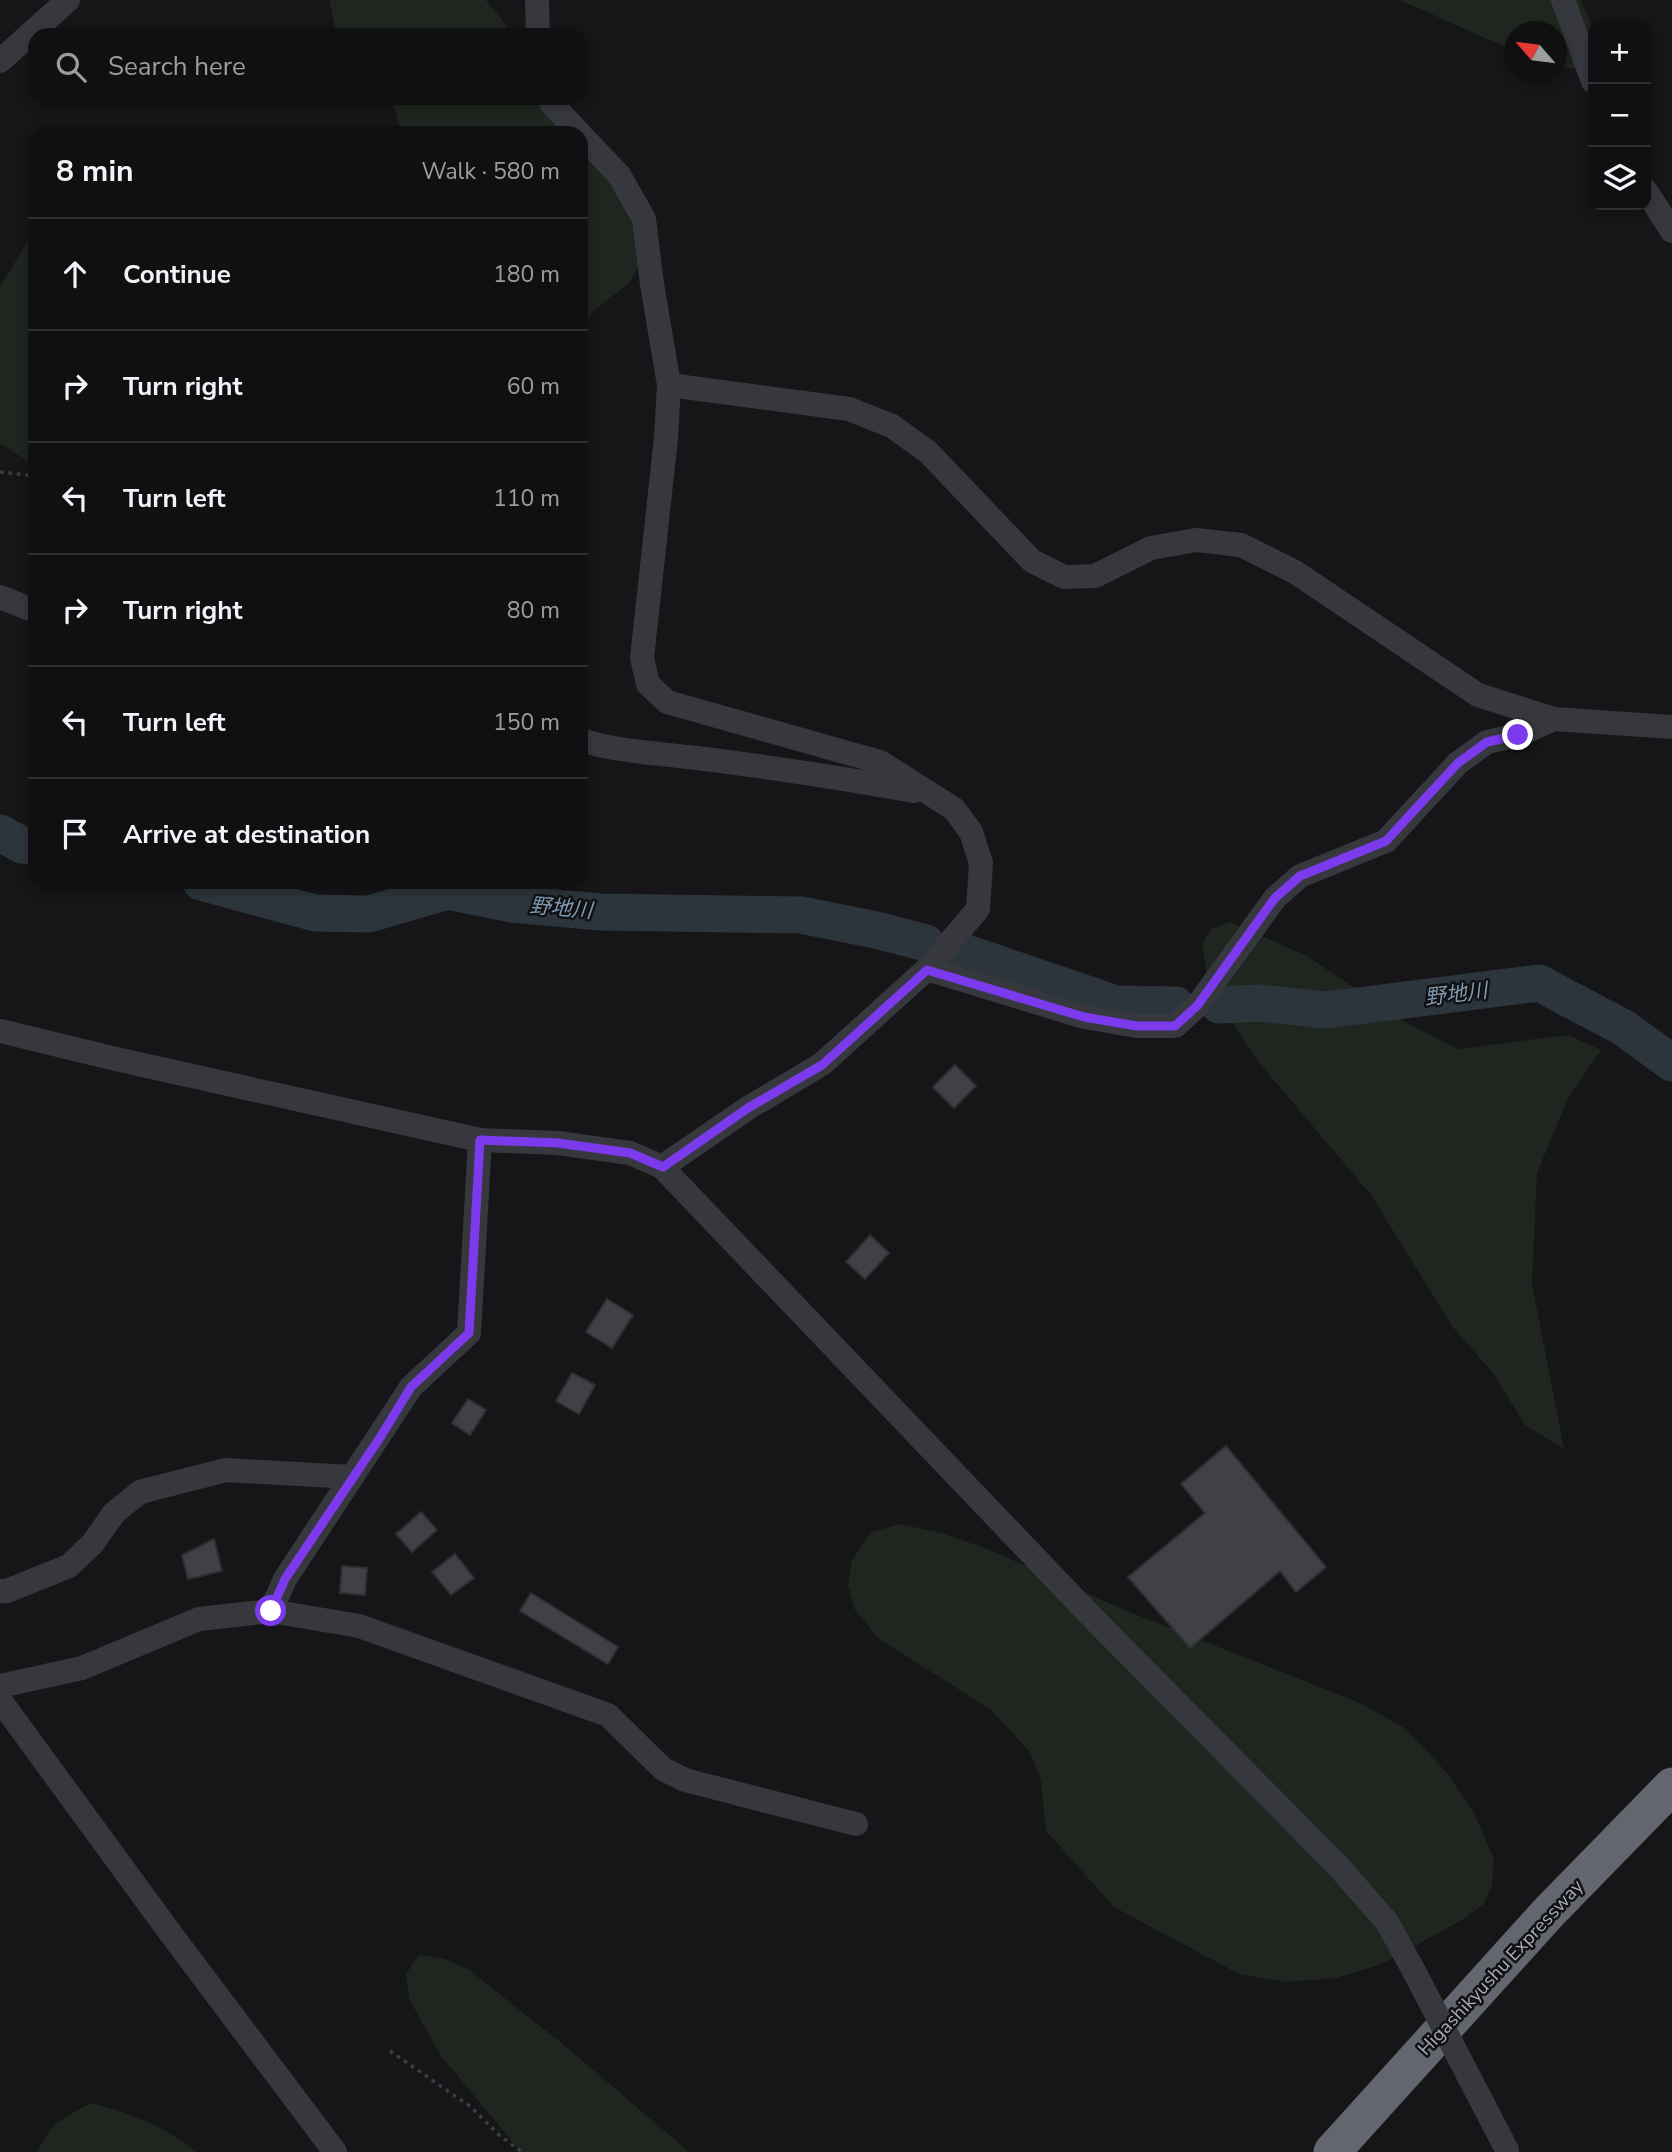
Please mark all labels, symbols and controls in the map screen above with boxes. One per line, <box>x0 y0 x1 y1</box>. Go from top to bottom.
north arrow <box>1504 21 1567 84</box>
map controls <box>1588 21 1651 210</box>
button: + <box>1588 21 1651 84</box>
search box <box>28 28 588 105</box>
icon: search <box>52 48 90 86</box>
text: Search here <box>108 49 246 84</box>
button: − <box>1588 84 1651 147</box>
button: layers <box>1588 147 1651 210</box>
text: 8 min <box>56 151 134 192</box>
text: Walk · 580 m <box>421 156 560 187</box>
icon: ahead <box>56 255 94 293</box>
text: Continue <box>123 257 231 292</box>
text: 180 m <box>493 259 560 290</box>
icon: right <box>56 367 94 405</box>
text: Turn right <box>123 369 242 404</box>
text: 60 m <box>507 371 560 402</box>
icon: left <box>56 479 94 517</box>
text: Turn left <box>123 481 226 516</box>
text: 110 m <box>493 483 560 514</box>
icon: right <box>56 591 94 629</box>
text: Turn right <box>123 593 242 628</box>
text: 80 m <box>507 595 560 626</box>
icon: left <box>56 703 94 741</box>
text: Turn left <box>123 705 226 740</box>
text: 150 m <box>493 707 560 738</box>
route end <box>1502 719 1533 750</box>
icon: arrive <box>56 815 94 853</box>
text: Arrive at destination <box>123 817 370 852</box>
water label: 野地川 <box>528 891 596 925</box>
water label: 野地川 <box>1423 976 1491 1012</box>
route start <box>255 1595 286 1626</box>
street label: Higashikyushu Expressway <box>1412 1874 1590 2061</box>

